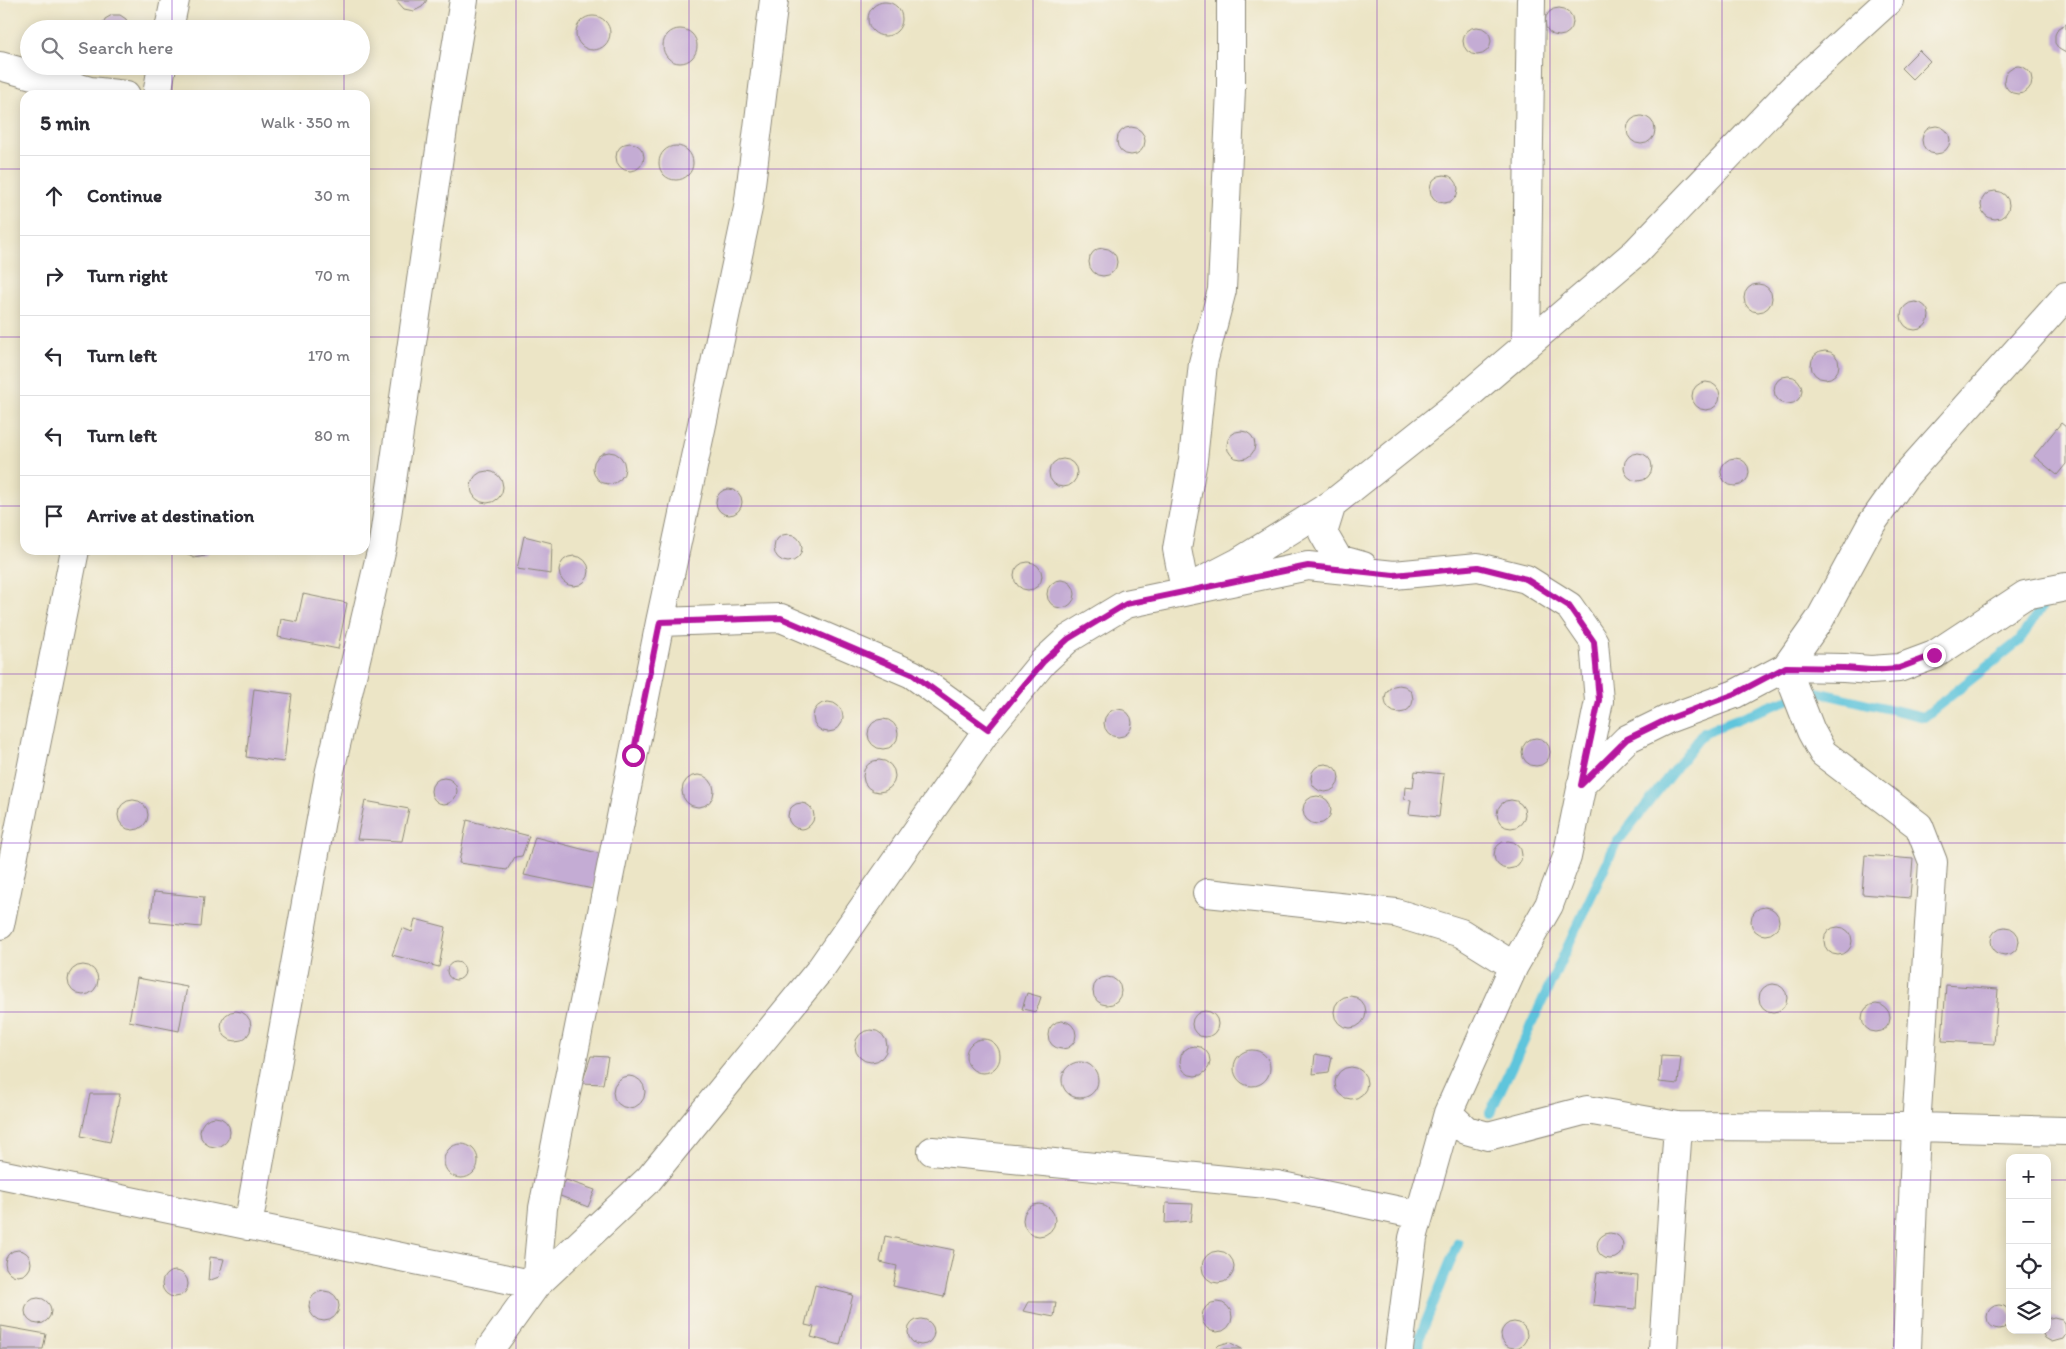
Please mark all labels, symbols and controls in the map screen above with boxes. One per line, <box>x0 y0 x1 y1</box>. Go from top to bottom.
search box <box>20 20 370 75</box>
icon: search <box>38 34 66 62</box>
text: Search here <box>78 36 173 59</box>
text: 5 min <box>40 110 90 135</box>
text: Walk · 350 m <box>261 113 350 132</box>
icon: ahead <box>40 182 68 210</box>
text: Continue <box>87 184 162 207</box>
text: 30 m <box>314 186 350 205</box>
icon: right <box>40 262 68 290</box>
text: Turn right <box>87 264 168 287</box>
text: 70 m <box>315 266 350 285</box>
icon: left <box>40 342 68 370</box>
text: Turn left <box>87 344 157 367</box>
text: 170 m <box>308 346 350 365</box>
icon: left <box>40 422 68 450</box>
text: Turn left <box>87 424 157 447</box>
text: 80 m <box>314 426 350 445</box>
icon: arrive <box>40 502 68 530</box>
text: Arrive at destination <box>87 504 254 527</box>
route end <box>1923 644 1946 667</box>
route start <box>622 744 645 767</box>
map controls <box>2006 1154 2051 1334</box>
button: + <box>2006 1154 2051 1199</box>
button: − <box>2006 1199 2051 1244</box>
button: locate <box>2006 1244 2051 1289</box>
button: layers <box>2006 1289 2051 1334</box>

